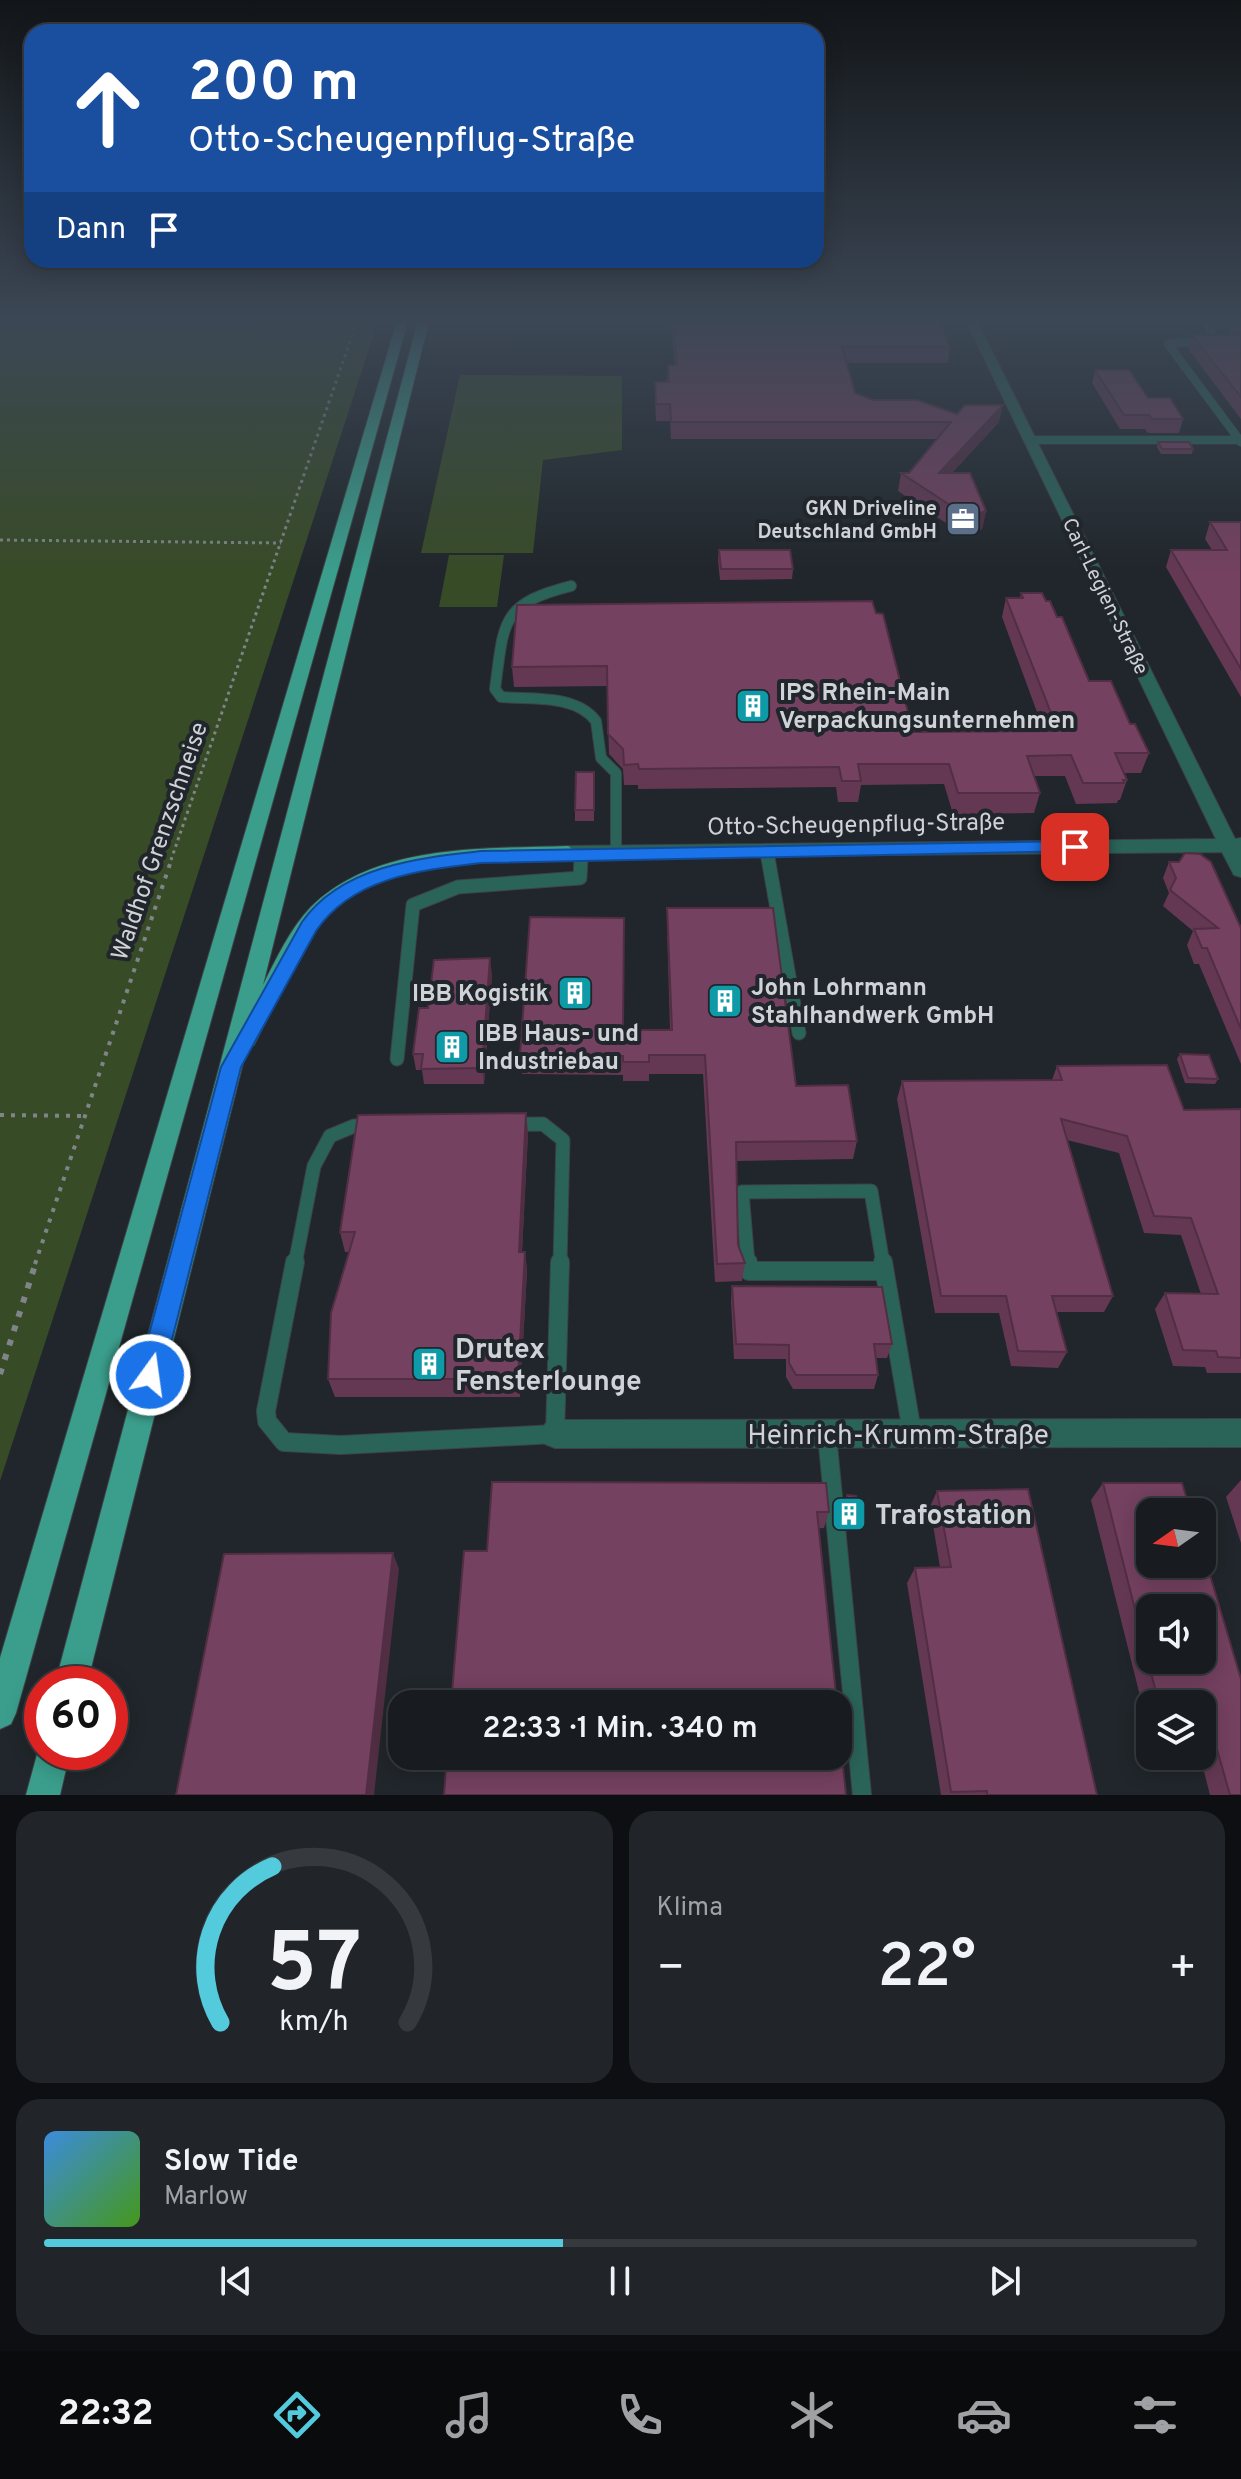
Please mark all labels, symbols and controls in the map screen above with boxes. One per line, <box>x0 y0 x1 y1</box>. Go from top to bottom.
text: 200 m <box>188 50 359 120</box>
icon: ahead <box>56 56 160 160</box>
text: Otto-Scheugenpflug-Straße <box>188 119 635 165</box>
icon: arrive <box>142 208 186 252</box>
text: Dann <box>56 212 126 249</box>
place label: GKN Driveline Deutschland GmbH <box>757 497 937 546</box>
office icon: GKN Driveline Deutschland GmbH <box>944 500 982 538</box>
street label: Carl-Legien-Straße <box>1055 514 1153 680</box>
place label: IPS Rhein-Main Verpackungsunternehmen <box>779 679 1075 737</box>
building icon: IPS Rhein-Main Verpackungsunternehmen <box>734 687 772 725</box>
street label: Waldhof Grenzschneise <box>106 719 216 965</box>
street label: Otto-Scheugenpflug-Straße <box>707 808 1005 844</box>
pin <box>1041 813 1109 881</box>
icon: arrive <box>1053 825 1097 869</box>
building icon: IBB Kogistik <box>556 974 594 1012</box>
place label: John Lohrmann Stahlhandwerk GmbH <box>751 974 994 1032</box>
place label: IBB Kogistik <box>412 980 549 1010</box>
building icon: John Lohrmann Stahlhandwerk GmbH <box>706 982 744 1020</box>
place label: IBB Haus- und Industriebau <box>478 1020 639 1078</box>
building icon: IBB Haus- und Industriebau <box>433 1028 471 1066</box>
position arrow <box>108 1333 192 1417</box>
place label: Drutex Fensterlounge <box>455 1333 642 1401</box>
building icon: Drutex Fensterlounge <box>410 1345 448 1383</box>
street label: Heinrich-Krumm-Straße <box>747 1419 1049 1455</box>
building icon: Trafostation <box>830 1495 868 1533</box>
north arrow <box>1136 1498 1216 1578</box>
map controls <box>1136 1498 1216 1770</box>
place label: Trafostation <box>875 1499 1032 1535</box>
button: sound <box>1136 1594 1216 1674</box>
speed limit sign: 60 <box>24 1666 128 1770</box>
button: layers <box>1136 1690 1216 1770</box>
text: 22:33 · 1 Min. · 340 m <box>482 1711 758 1748</box>
text: Klima <box>657 1892 723 1925</box>
text: 57 <box>267 1916 362 2021</box>
text: 22° <box>878 1932 976 2008</box>
text: − <box>657 1942 685 1998</box>
text: + <box>1169 1942 1197 1998</box>
text: km/h <box>280 2005 349 2041</box>
text: Slow Tide <box>164 2144 298 2181</box>
text: Marlow <box>164 2181 248 2214</box>
icon: previous <box>214 2259 258 2303</box>
icon: pause <box>598 2259 642 2303</box>
icon: next <box>983 2259 1027 2303</box>
icon: directions <box>269 2387 325 2443</box>
icon: music <box>441 2387 497 2443</box>
icon: phone <box>612 2387 668 2443</box>
icon: climate <box>784 2387 840 2443</box>
icon: car <box>956 2387 1012 2443</box>
icon: filters <box>1127 2387 1183 2443</box>
text: 22:32 <box>58 2392 153 2438</box>

